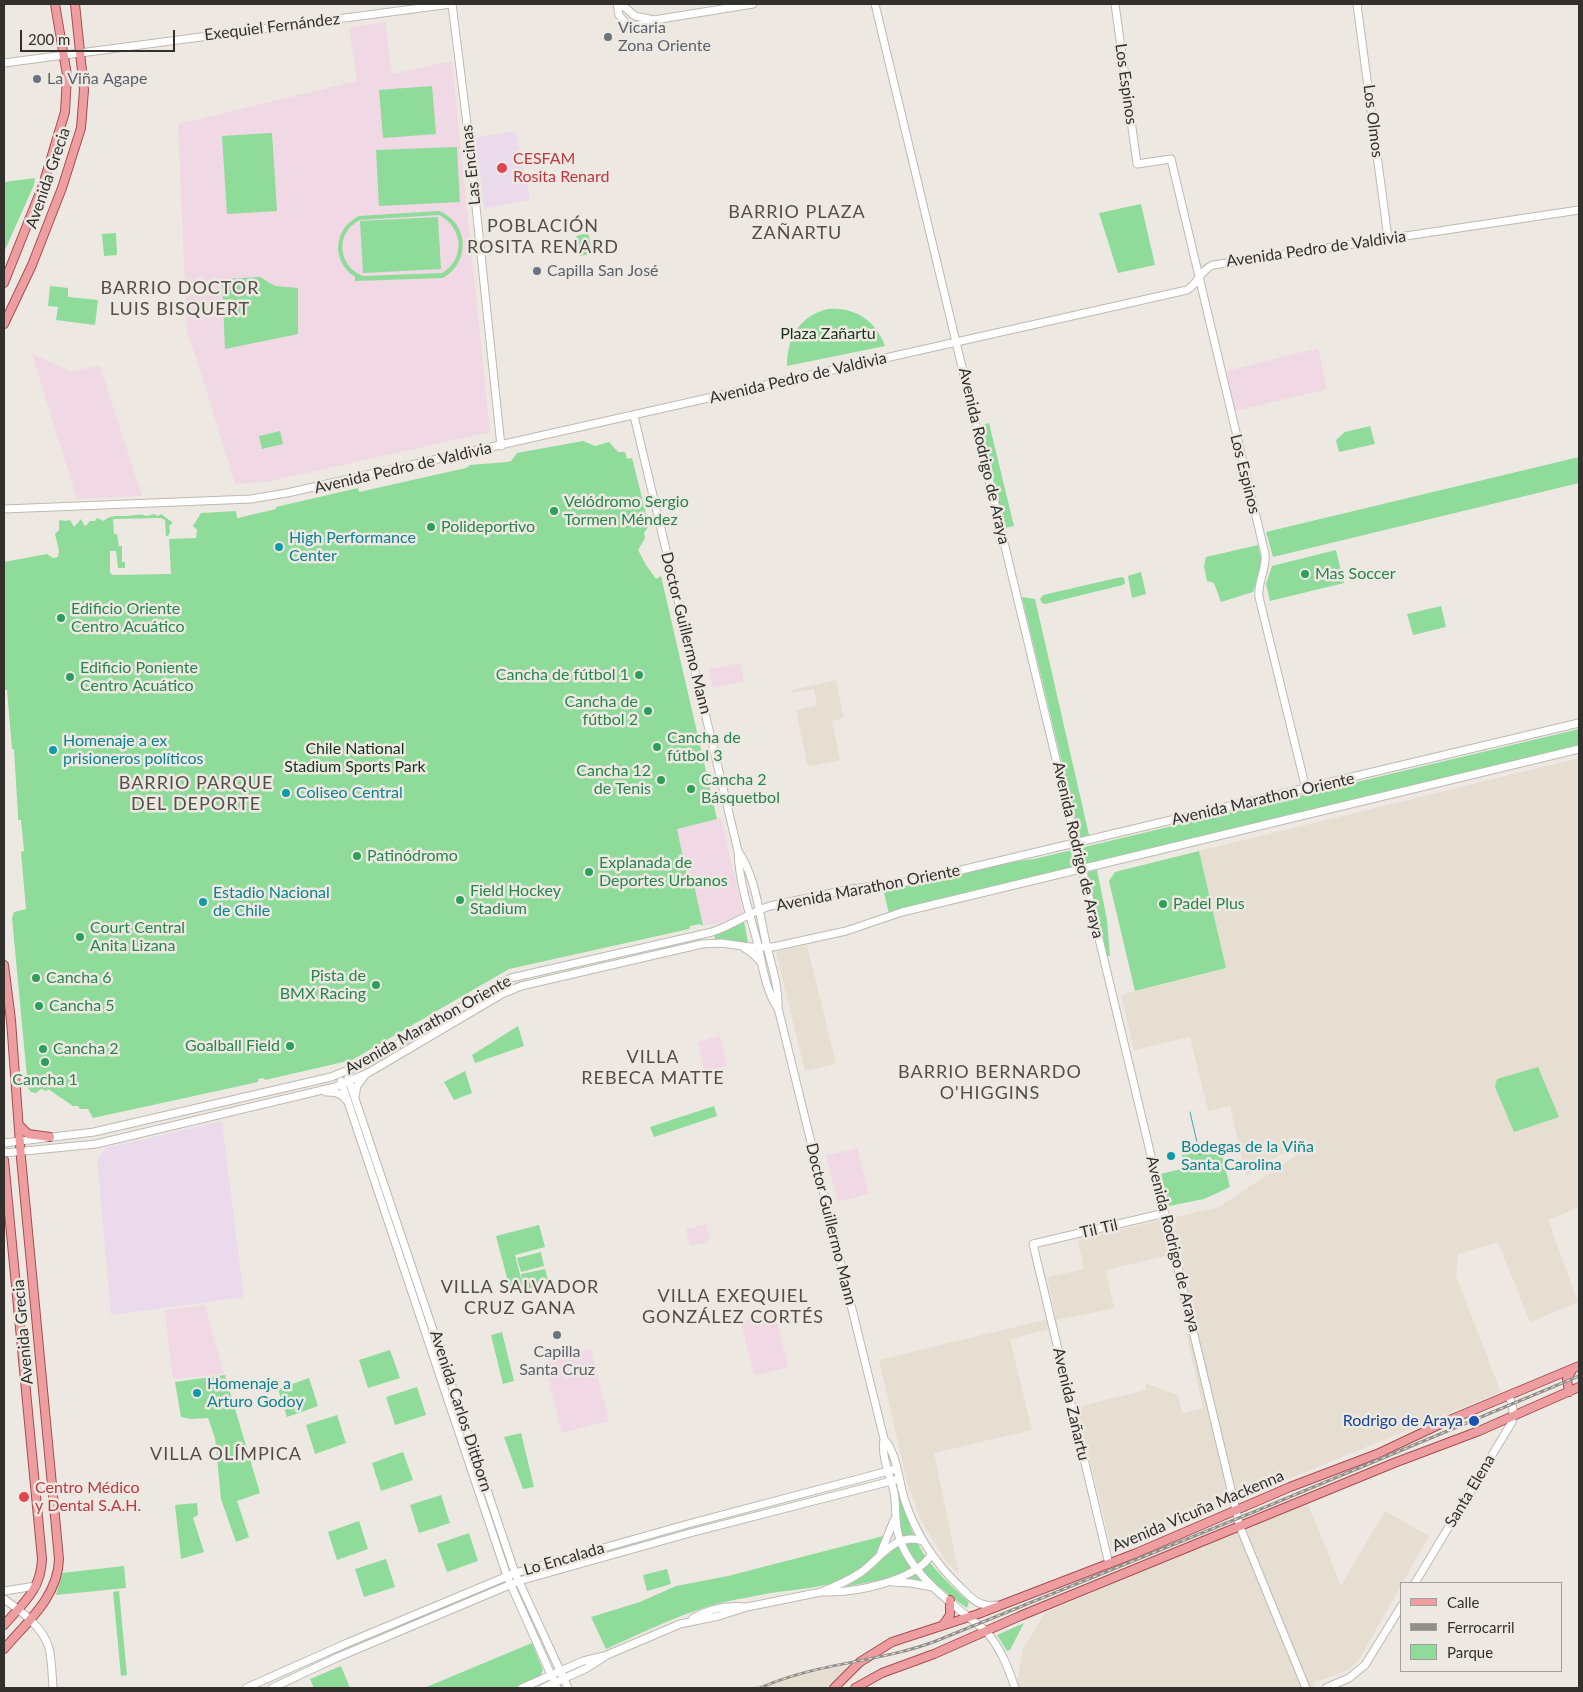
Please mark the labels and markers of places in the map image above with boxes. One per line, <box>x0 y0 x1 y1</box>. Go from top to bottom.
place label: Vicaria Zona Oriente <box>618 18 711 56</box>
marker: Vicaria Zona Oriente <box>602 31 614 43</box>
place label: La Viña Agape <box>47 69 147 89</box>
marker: La Viña Agape <box>31 73 43 85</box>
place label: CESFAM Rosita Renard <box>513 149 609 187</box>
marker: CESFAM Rosita Renard <box>495 161 509 175</box>
place label: Capilla San José <box>547 261 659 281</box>
marker: Capilla San José <box>531 265 543 277</box>
place label: Velódromo Sergio Tormen Méndez <box>564 492 689 530</box>
marker: Velódromo Sergio Tormen Méndez <box>548 505 560 517</box>
place label: Polideportivo <box>441 517 535 537</box>
marker: Polideportivo <box>425 521 437 533</box>
place label: High Performance Center <box>289 528 416 566</box>
marker: High Performance Center <box>273 541 285 553</box>
place label: Mas Soccer <box>1315 564 1396 584</box>
marker: Mas Soccer <box>1299 568 1311 580</box>
place label: Edificio Oriente Centro Acuático <box>71 599 185 637</box>
marker: Edificio Oriente Centro Acuático <box>55 612 67 624</box>
place label: Edificio Poniente Centro Acuático <box>80 658 198 696</box>
place label: Cancha de fútbol 1 <box>496 665 629 685</box>
marker: Cancha de fútbol 1 <box>633 669 645 681</box>
marker: Edificio Poniente Centro Acuático <box>64 671 76 683</box>
place label: Cancha de fútbol 2 <box>564 692 638 730</box>
marker: Cancha de fútbol 2 <box>642 705 654 717</box>
place label: Cancha de fútbol 3 <box>667 728 741 766</box>
place label: Homenaje a ex prisioneros políticos <box>63 731 203 769</box>
marker: Cancha de fútbol 3 <box>651 741 663 753</box>
marker: Homenaje a ex prisioneros políticos <box>47 744 59 756</box>
place label: Cancha 12 de Tenis <box>576 761 651 799</box>
place label: Cancha 2 Básquetbol <box>701 770 780 808</box>
marker: Cancha 12 de Tenis <box>655 774 667 786</box>
place label: Coliseo Central <box>296 783 403 803</box>
marker: Cancha 2 Básquetbol <box>685 783 697 795</box>
marker: Coliseo Central <box>280 787 292 799</box>
place label: Patinódromo <box>367 846 458 866</box>
marker: Patinódromo <box>351 850 363 862</box>
place label: Explanada de Deportes Urbanos <box>599 853 728 891</box>
marker: Explanada de Deportes Urbanos <box>583 866 595 878</box>
place label: Field Hockey Stadium <box>470 881 561 919</box>
place label: Estadio Nacional de Chile <box>213 883 330 921</box>
marker: Field Hockey Stadium <box>454 894 466 906</box>
place label: Padel Plus <box>1173 894 1245 914</box>
marker: Estadio Nacional de Chile <box>197 896 209 908</box>
marker: Padel Plus <box>1157 898 1169 910</box>
place label: Court Central Anita Lizana <box>90 918 185 956</box>
marker: Court Central Anita Lizana <box>74 931 86 943</box>
place label: Pista de BMX Racing <box>280 966 366 1004</box>
place label: Cancha 6 <box>46 968 111 988</box>
marker: Cancha 6 <box>30 972 42 984</box>
marker: Pista de BMX Racing <box>370 979 382 991</box>
place label: Cancha 5 <box>49 996 114 1016</box>
marker: Cancha 5 <box>33 1000 45 1012</box>
place label: Goalball Field <box>185 1036 280 1056</box>
place label: Cancha 2 <box>53 1039 118 1059</box>
marker: Goalball Field <box>284 1040 296 1052</box>
marker: Cancha 2 <box>37 1043 49 1055</box>
marker: Cancha 1 <box>39 1056 51 1068</box>
place label: Cancha 1 <box>12 1070 78 1090</box>
place label: Bodegas de la Viña Santa Carolina <box>1181 1137 1314 1175</box>
marker: Bodegas de la Viña Santa Carolina <box>1165 1150 1177 1162</box>
marker: Capilla Santa Cruz <box>551 1329 563 1341</box>
place label: Capilla Santa Cruz <box>519 1342 595 1380</box>
place label: Homenaje a Arturo Godoy <box>207 1374 304 1412</box>
marker: Homenaje a Arturo Godoy <box>191 1387 203 1399</box>
place label: Rodrigo de Araya <box>1343 1411 1463 1431</box>
marker: Rodrigo de Araya <box>1467 1414 1481 1428</box>
place label: Centro Médico y Dental S.A.H. <box>35 1478 141 1516</box>
marker: Centro Médico y Dental S.A.H. <box>17 1490 31 1504</box>

